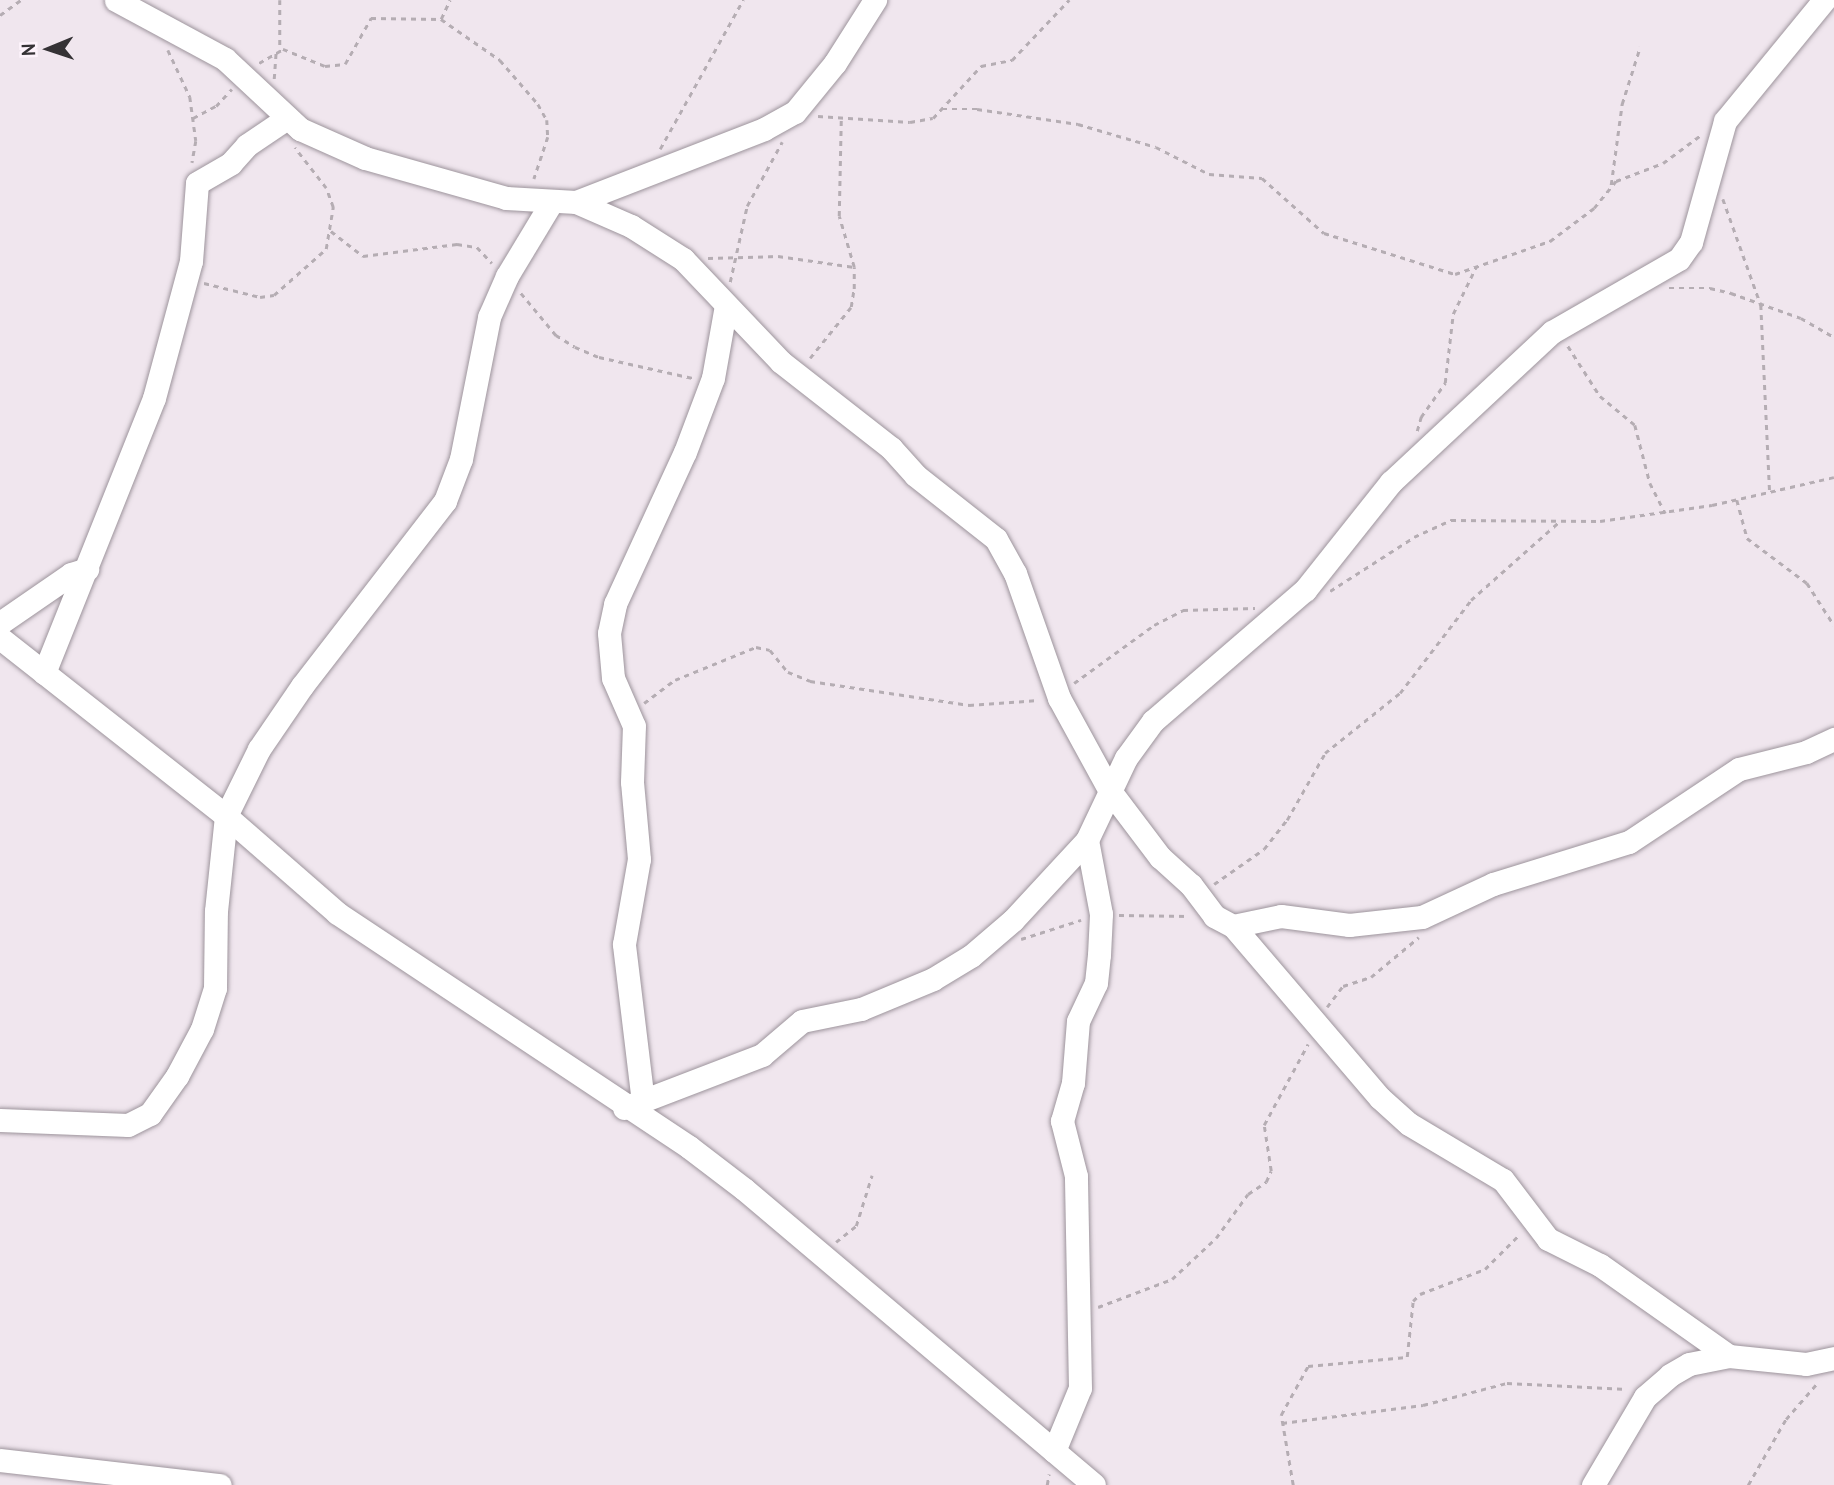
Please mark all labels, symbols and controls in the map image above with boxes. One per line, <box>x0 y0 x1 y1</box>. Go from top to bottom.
north arrow <box>14 14 84 84</box>
text: N <box>16 43 40 56</box>

